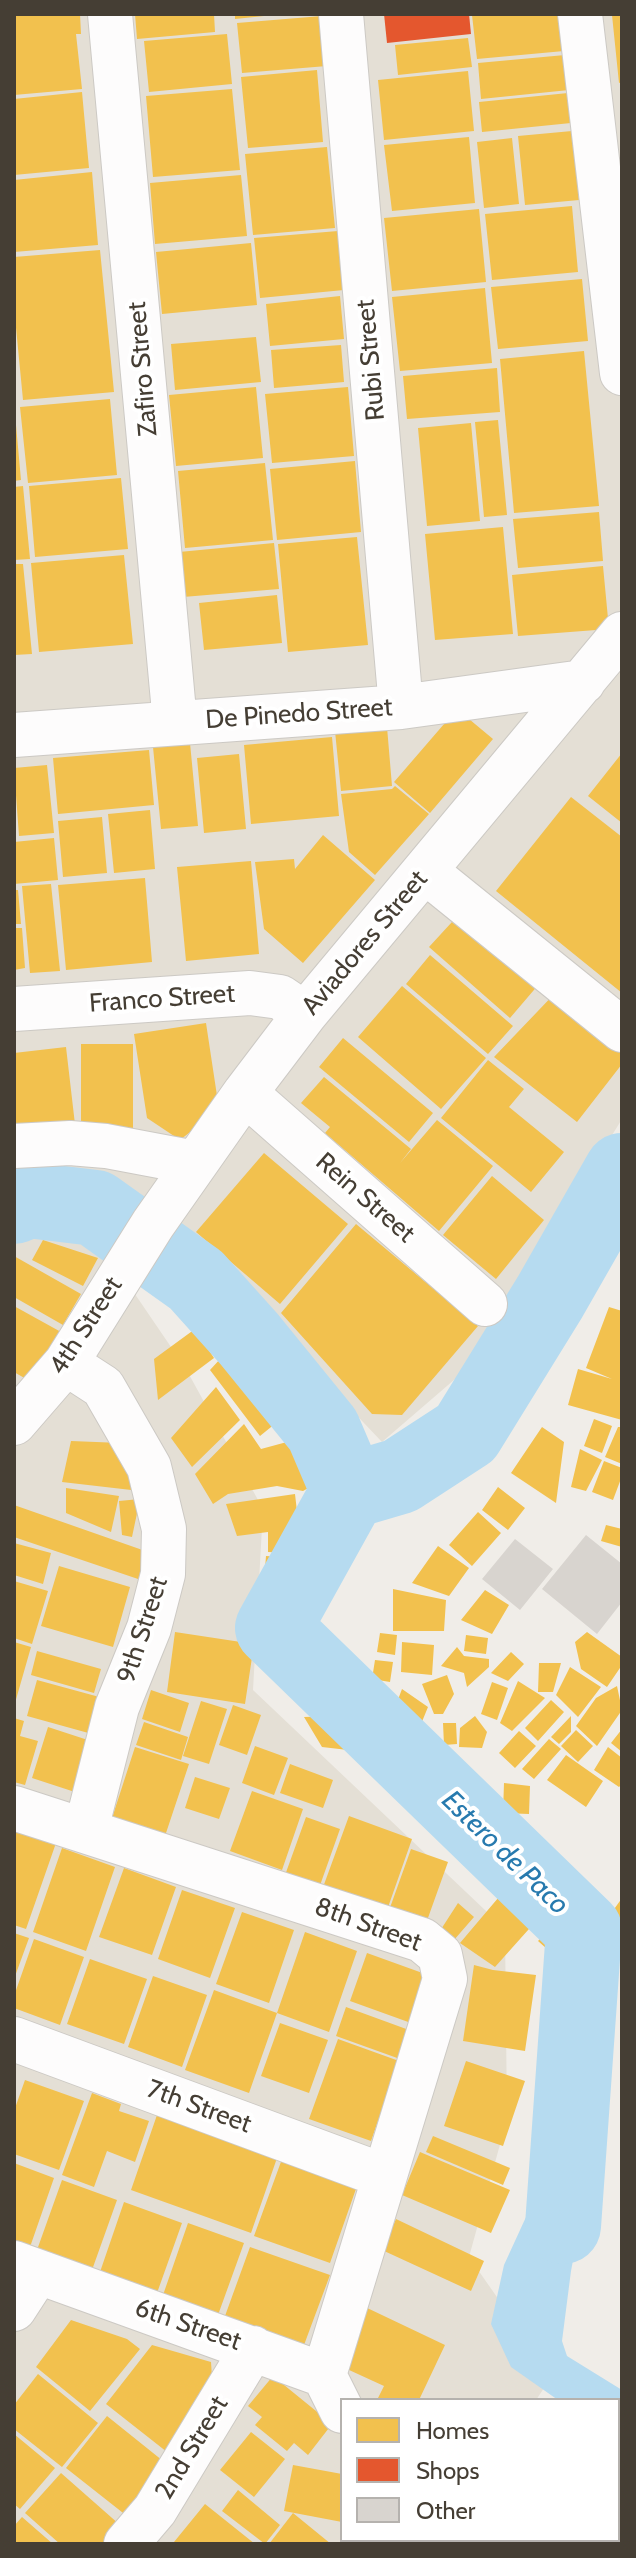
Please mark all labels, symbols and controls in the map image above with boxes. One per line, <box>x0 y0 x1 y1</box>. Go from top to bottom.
street label: Rubi Street <box>350 298 392 422</box>
street label: Zafiro Street <box>122 300 164 438</box>
street label: De Pinedo Street <box>204 692 394 736</box>
street label: Aviadores Street <box>295 864 435 1022</box>
street label: Franco Street <box>88 978 236 1020</box>
street label: Rein Street <box>309 1146 421 1250</box>
street label: 4th Street <box>43 1271 129 1381</box>
street label: 9th Street <box>111 1573 175 1687</box>
water label: Estero de Paco <box>434 1784 576 1922</box>
street label: 8th Street <box>310 1891 426 1959</box>
street label: 7th Street <box>143 2074 255 2140</box>
street label: 6th Street <box>131 2292 245 2358</box>
street label: 2nd Street <box>149 2391 235 2505</box>
legend <box>340 2398 620 2542</box>
text: Homes <box>416 2416 489 2445</box>
text: Shops <box>416 2456 479 2485</box>
text: Other <box>416 2496 475 2525</box>

